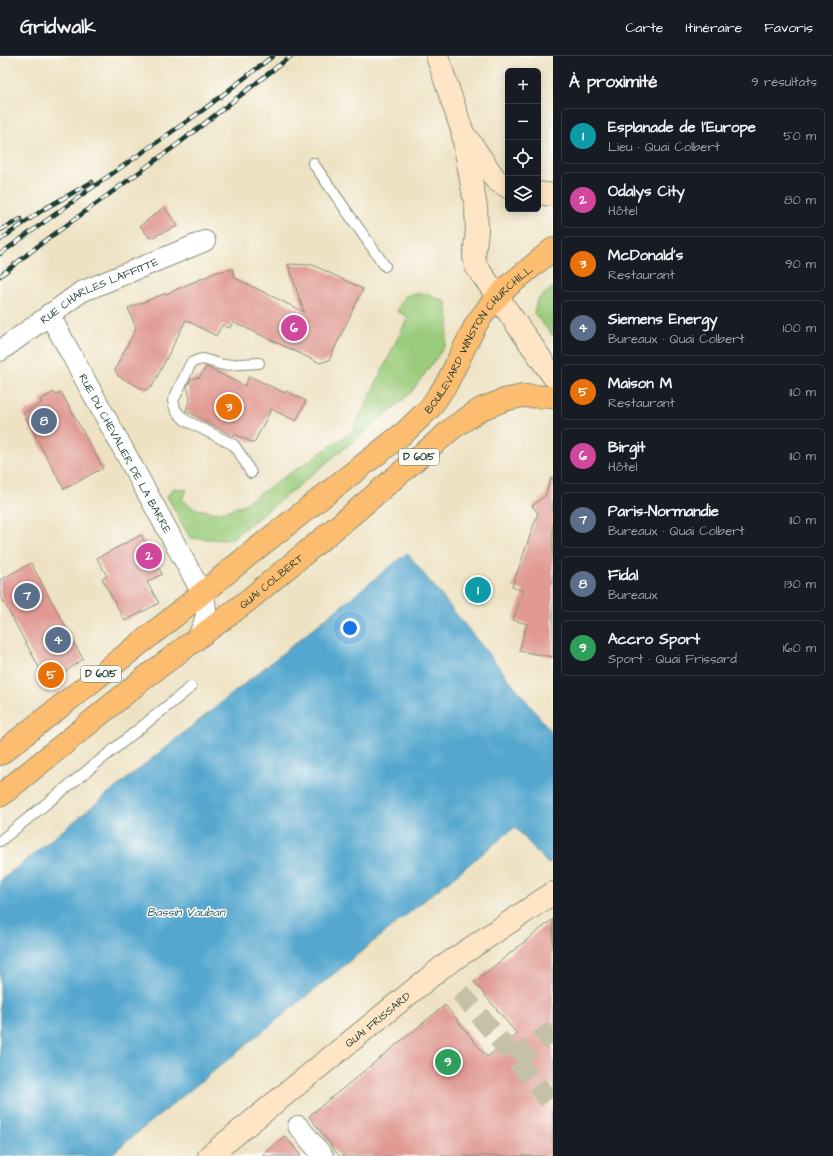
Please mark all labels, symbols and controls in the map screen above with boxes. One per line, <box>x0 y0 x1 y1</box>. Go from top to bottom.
text: Gridwalk <box>20 14 96 41</box>
text: Carte <box>625 18 663 38</box>
text: Itinéraire <box>685 18 742 38</box>
text: Favoris <box>764 18 813 38</box>
map controls <box>505 68 541 212</box>
button: + <box>505 68 541 104</box>
text: À proximité <box>569 70 658 94</box>
text: 9 résultats <box>751 73 817 91</box>
button: − <box>505 104 541 140</box>
text: Esplanade de l'Europe <box>608 117 756 138</box>
text: 1 <box>582 127 584 145</box>
text: 50 m <box>783 127 816 145</box>
text: Lieu · Quai Colbert <box>608 138 720 156</box>
button: locate <box>505 140 541 176</box>
button: layers <box>505 176 541 212</box>
text: Odalys City <box>608 181 685 202</box>
text: 2 <box>579 191 587 209</box>
text: 80 m <box>784 191 816 209</box>
text: Hôtel <box>608 202 638 220</box>
text: McDonald's <box>608 245 683 266</box>
street label: RUE CHARLES LAFFITTE <box>37 253 161 327</box>
text: 3 <box>580 255 586 273</box>
text: 90 m <box>785 255 816 273</box>
street label: BOULEVARD WINSTON CHURCHILL <box>421 261 536 417</box>
text: Restaurant <box>608 266 675 284</box>
text: Siemens Energy <box>608 309 718 330</box>
pin: 6 <box>281 313 307 343</box>
text: 4 <box>579 319 587 337</box>
text: 100 m <box>783 319 816 337</box>
text: Bureaux · Quai Colbert <box>608 330 745 348</box>
street label: RUE DU CHEVALIER DE LA BARRE <box>76 371 176 536</box>
text: Maison M <box>608 373 672 394</box>
text: 5 <box>578 383 588 401</box>
text: 110 m <box>789 383 816 401</box>
pin: 3 <box>216 392 242 422</box>
text: Restaurant <box>608 394 675 412</box>
pin: 8 <box>31 406 57 436</box>
text: Birgit <box>608 437 645 458</box>
text: 6 <box>579 447 587 465</box>
text: 110 m <box>789 447 816 465</box>
road number: D 6015 <box>399 449 439 465</box>
text: Hôtel <box>608 458 638 476</box>
text: Paris-Normandie <box>608 501 719 522</box>
text: 7 <box>579 511 587 529</box>
text: 110 m <box>789 511 816 529</box>
text: Bureaux · Quai Colbert <box>608 522 745 540</box>
pin: 2 <box>136 541 162 571</box>
street label: QUAI COLBERT <box>236 550 306 612</box>
text: Fidal <box>608 565 638 586</box>
pin: 1 <box>465 575 491 605</box>
text: 8 <box>579 575 587 593</box>
text: 130 m <box>784 575 816 593</box>
pin: 7 <box>14 581 40 611</box>
text: Bureaux <box>608 586 657 604</box>
your location <box>340 618 360 638</box>
pin: 4 <box>45 625 71 655</box>
text: Accro Sport <box>608 629 700 650</box>
text: 9 <box>579 639 587 657</box>
text: 160 m <box>783 639 816 657</box>
text: Sport · Quai Frissard <box>608 650 737 668</box>
pin: 5 <box>38 660 64 690</box>
road number: D 6015 <box>81 666 121 682</box>
water label: Bassin Vauban <box>147 904 226 921</box>
street label: QUAI FRISSARD <box>342 988 414 1051</box>
pin: 9 <box>435 1047 461 1077</box>

